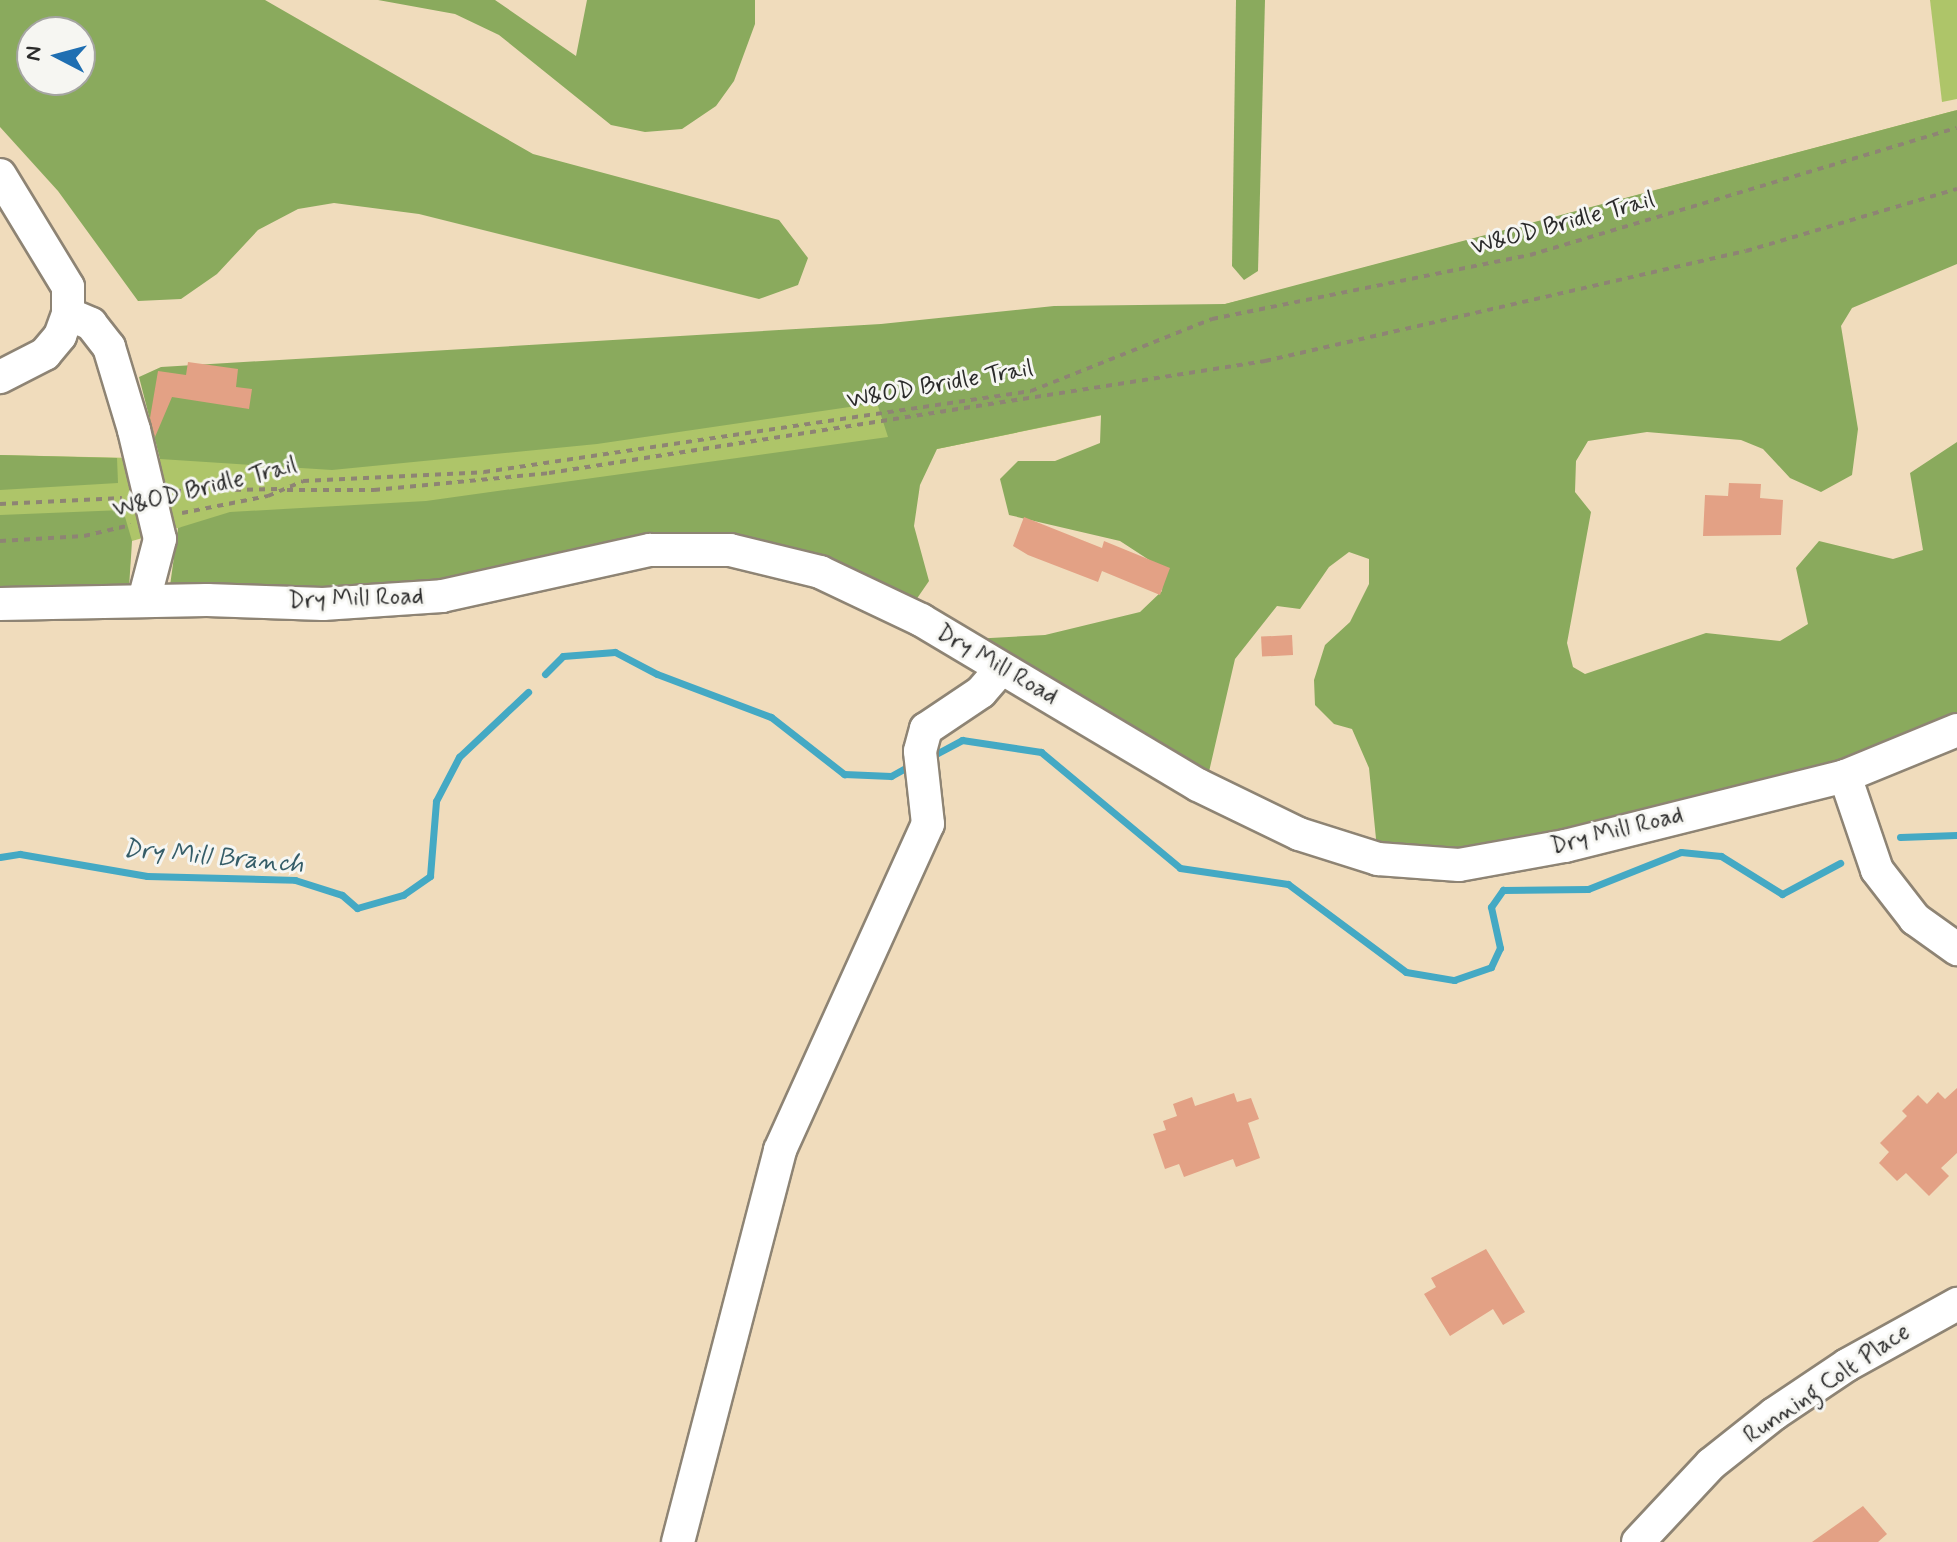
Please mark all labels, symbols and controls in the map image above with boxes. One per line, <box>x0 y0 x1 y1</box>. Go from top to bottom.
north arrow <box>16 16 96 96</box>
text: N <box>19 45 49 62</box>
street label: W&OD Bridle Trail <box>1470 186 1656 262</box>
street label: W&OD Bridle Trail <box>846 355 1034 415</box>
street label: W&OD Bridle Trail <box>112 452 298 524</box>
street label: Dry Mill Road <box>288 582 424 616</box>
street label: Dry Mill Road <box>931 619 1063 711</box>
street label: Dry Mill Road <box>1548 801 1686 861</box>
water label: Dry Mill Branch <box>121 835 305 881</box>
street label: Running Colt Place <box>1738 1317 1916 1451</box>

